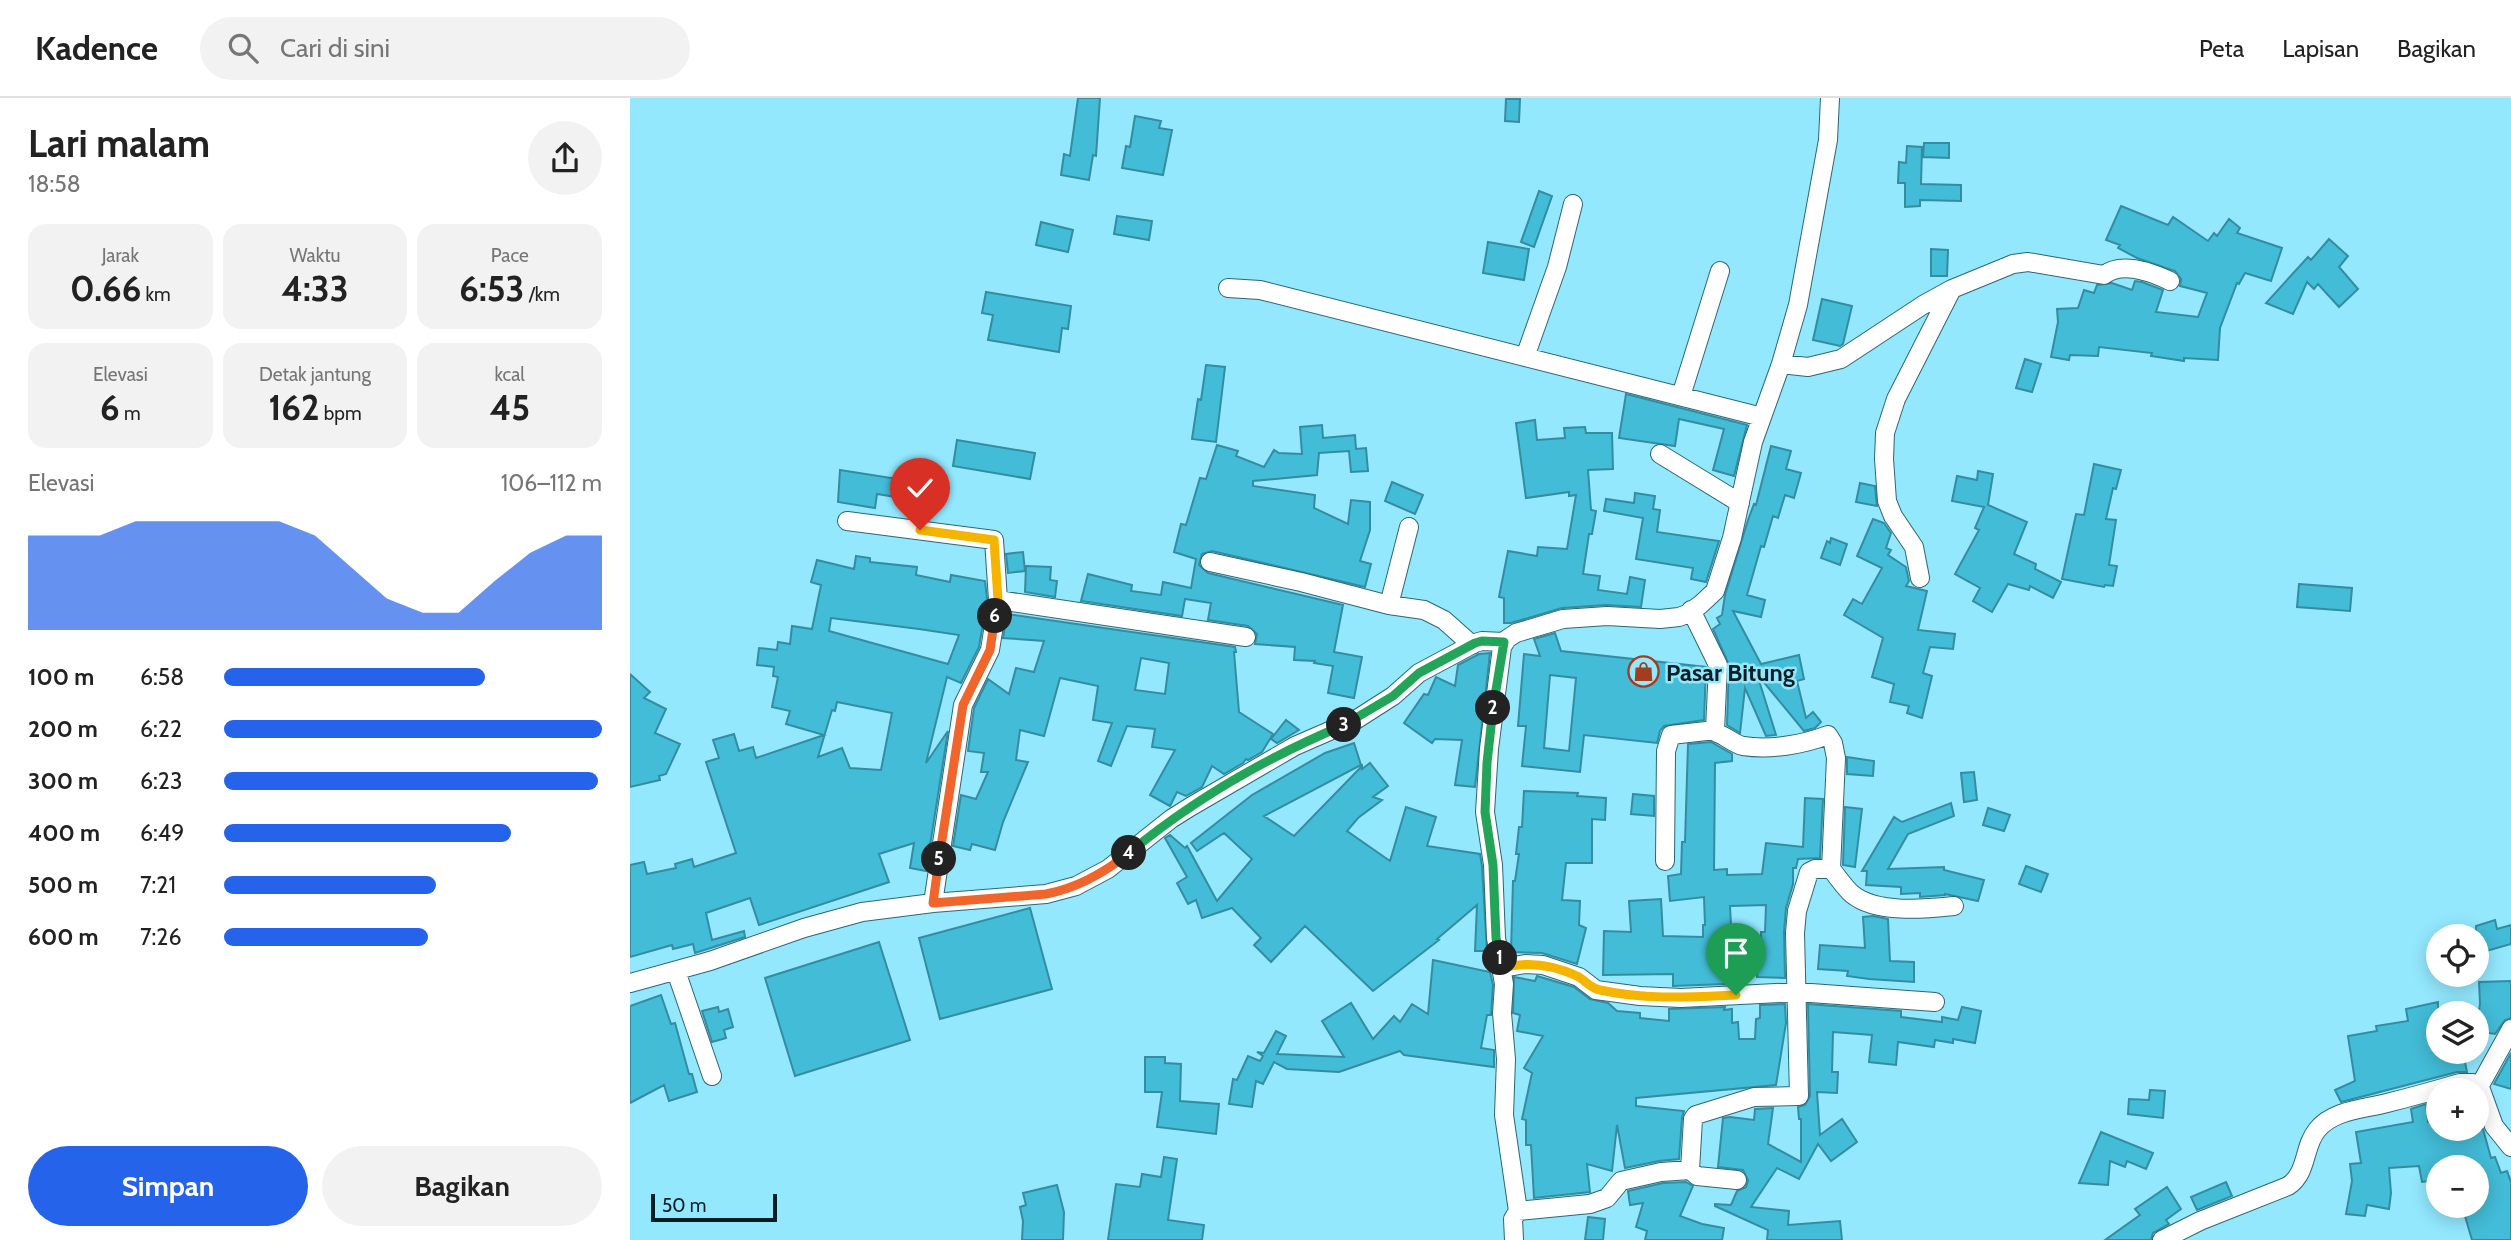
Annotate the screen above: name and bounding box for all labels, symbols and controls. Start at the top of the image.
search box [200,17,690,80]
text: Kadence [35,28,158,68]
icon: search [224,29,262,67]
text: Cari di sini [280,32,390,64]
text: Peta [2199,34,2244,63]
text: Lapisan [2282,34,2359,63]
text: Bagikan [2397,34,2476,63]
text: Lari malam [28,120,210,167]
button: share [528,121,602,195]
text: 18:58 [28,170,81,198]
text: Jarak [102,244,139,267]
text: Waktu [289,244,341,267]
text: Pace [491,244,529,267]
text: 0.66 [70,267,141,310]
text: 4:33 [281,267,349,310]
text: 6:53 [459,267,524,310]
text: km [141,283,171,306]
text: /km [524,283,560,306]
text: Elevasi [93,363,148,386]
text: Detak jantung [259,363,371,386]
text: kcal [495,363,525,386]
text: 6 [100,386,120,429]
text: 162 [268,386,320,429]
text: 45 [489,386,530,429]
text: m [120,402,141,425]
text: bpm [320,402,362,425]
pin [890,458,950,530]
text: Elevasi [28,469,94,497]
text: 106–112 m [501,469,602,497]
icon: check [901,469,939,507]
pin: 6 [978,598,1012,634]
text: 6 [989,604,1000,627]
shop icon: Pasar Bitung [1626,655,1660,689]
place label: Pasar Bitung [1666,658,1795,687]
text: 100 m [28,663,94,691]
text: 6:58 [140,663,184,691]
pin: 2 [1476,690,1510,726]
text: 2 [1487,696,1498,719]
pin: 3 [1326,708,1362,742]
text: 3 [1338,713,1349,736]
text: 200 m [28,715,98,743]
text: 6:22 [140,715,182,743]
text: 300 m [28,767,98,795]
text: 6:23 [140,767,182,795]
text: 400 m [28,819,100,847]
text: 6:49 [140,819,184,847]
pin: 4 [1112,836,1146,870]
text: 4 [1123,841,1134,864]
pin: 5 [922,842,956,876]
text: 5 [933,847,944,870]
text: 500 m [28,871,98,899]
text: 7:21 [140,871,176,899]
text: 600 m [28,923,99,951]
text: 7:26 [140,923,181,951]
pin [1706,923,1766,995]
map controls [2426,924,2489,1218]
button: locate [2426,924,2489,987]
icon: arrive [1717,934,1755,972]
pin: 1 [1482,940,1518,976]
text: 1 [1496,946,1503,969]
button: layers [2426,1001,2489,1064]
button: + [2426,1078,2489,1141]
button: Simpan [28,1146,308,1226]
button: Bagikan [322,1146,602,1226]
button: − [2426,1155,2489,1218]
scale bar [651,1191,777,1223]
text: 50 m [662,1194,706,1217]

